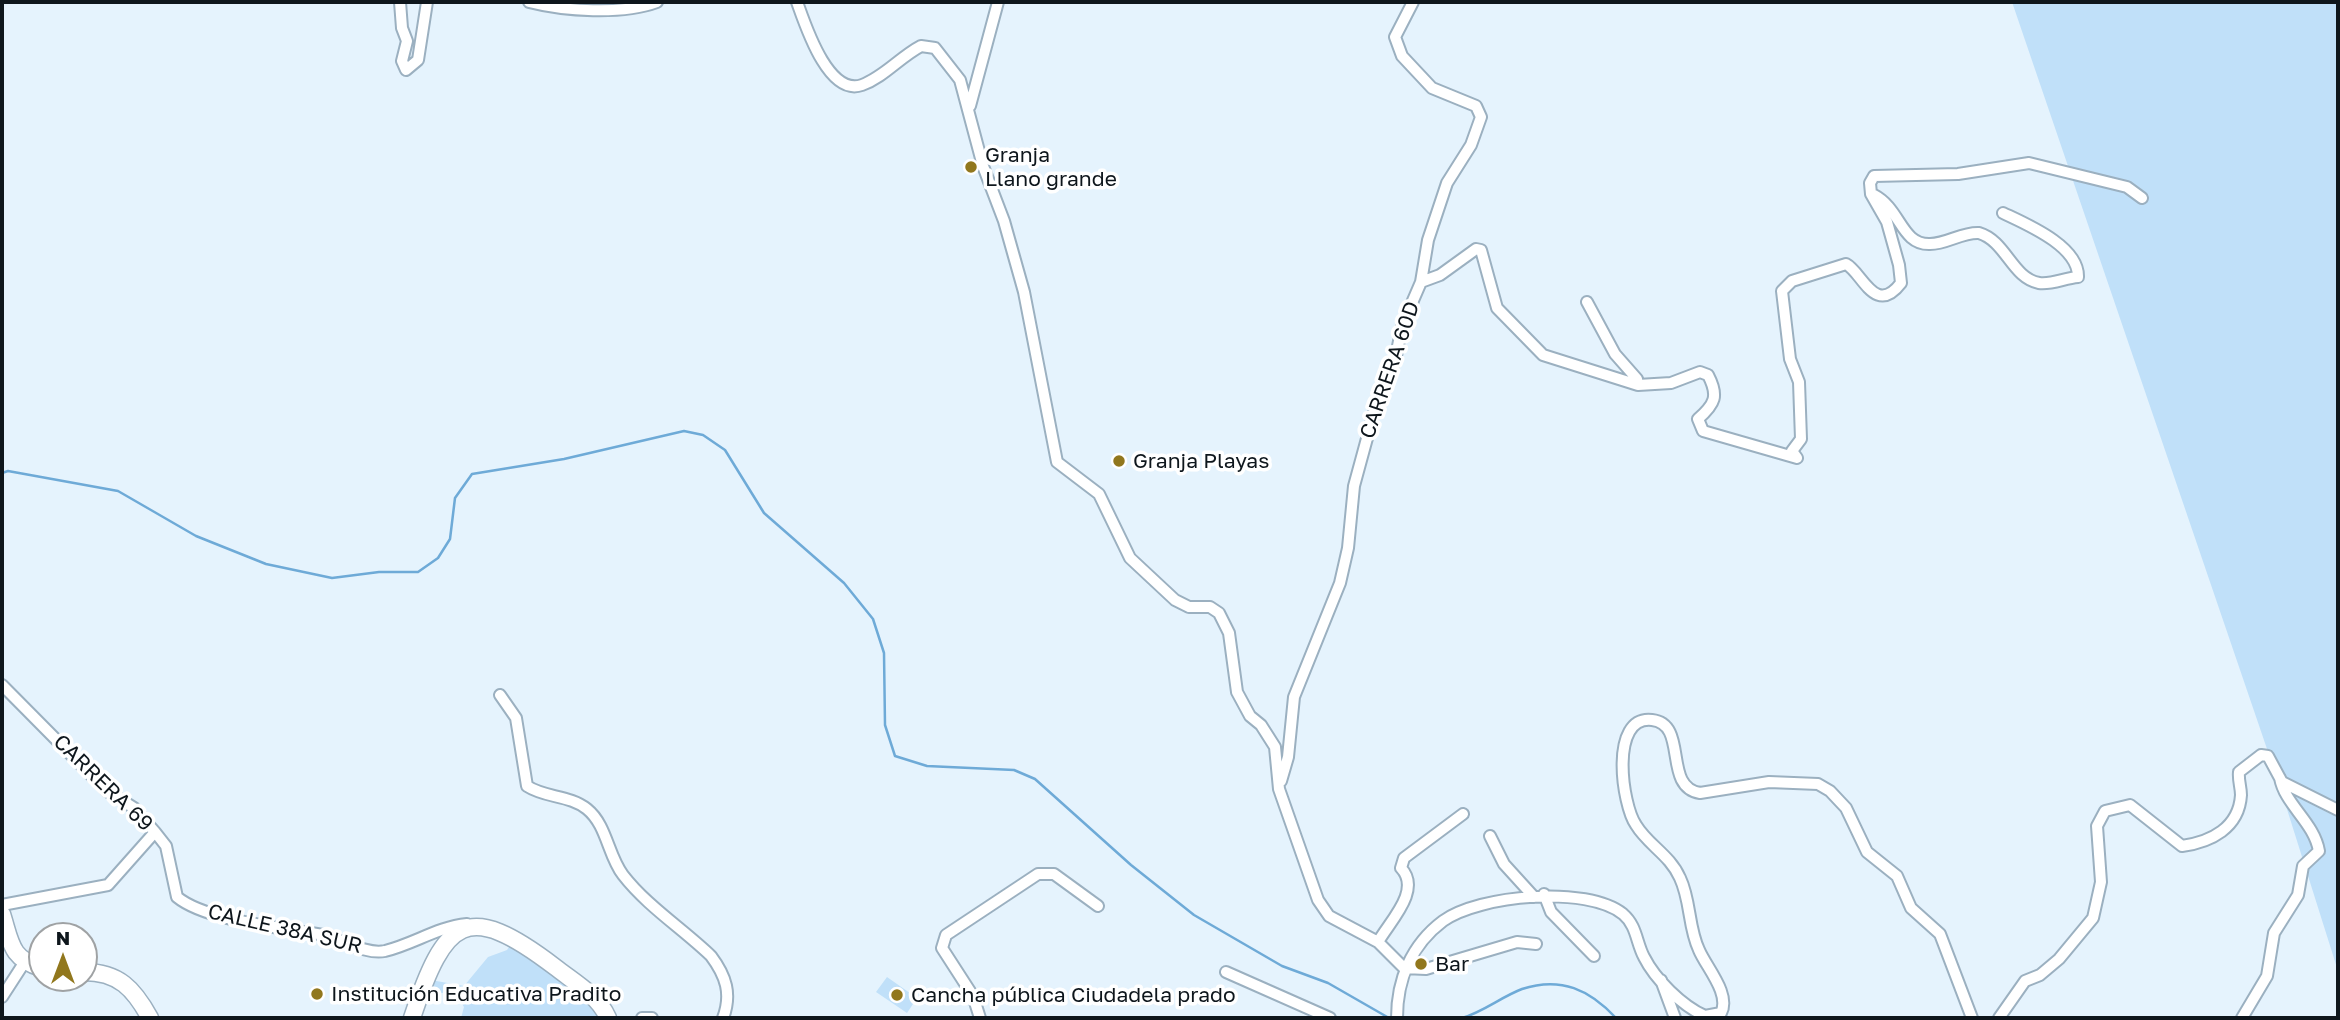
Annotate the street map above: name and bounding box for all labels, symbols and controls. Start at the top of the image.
place label: Granja Llano grande [985,142,1117,192]
marker: Granja Llano grande [963,159,979,175]
street label: CARRERA 60D [1355,298,1425,442]
place label: Granja Playas [1133,448,1269,474]
marker: Granja Playas [1111,453,1127,469]
street label: CARRERA 69 [48,729,158,837]
street label: CALLE 38A SUR [205,899,365,959]
north arrow [28,922,98,992]
text: N [56,926,70,949]
place label: Bar [1435,951,1469,977]
marker: Bar [1413,956,1429,972]
place label: Institución Educativa Pradito [331,981,621,1007]
place label: Cancha pública Ciudadela prado [911,982,1236,1008]
marker: Institución Educativa Pradito [309,986,325,1002]
marker: Cancha pública Ciudadela prado [889,987,905,1003]

